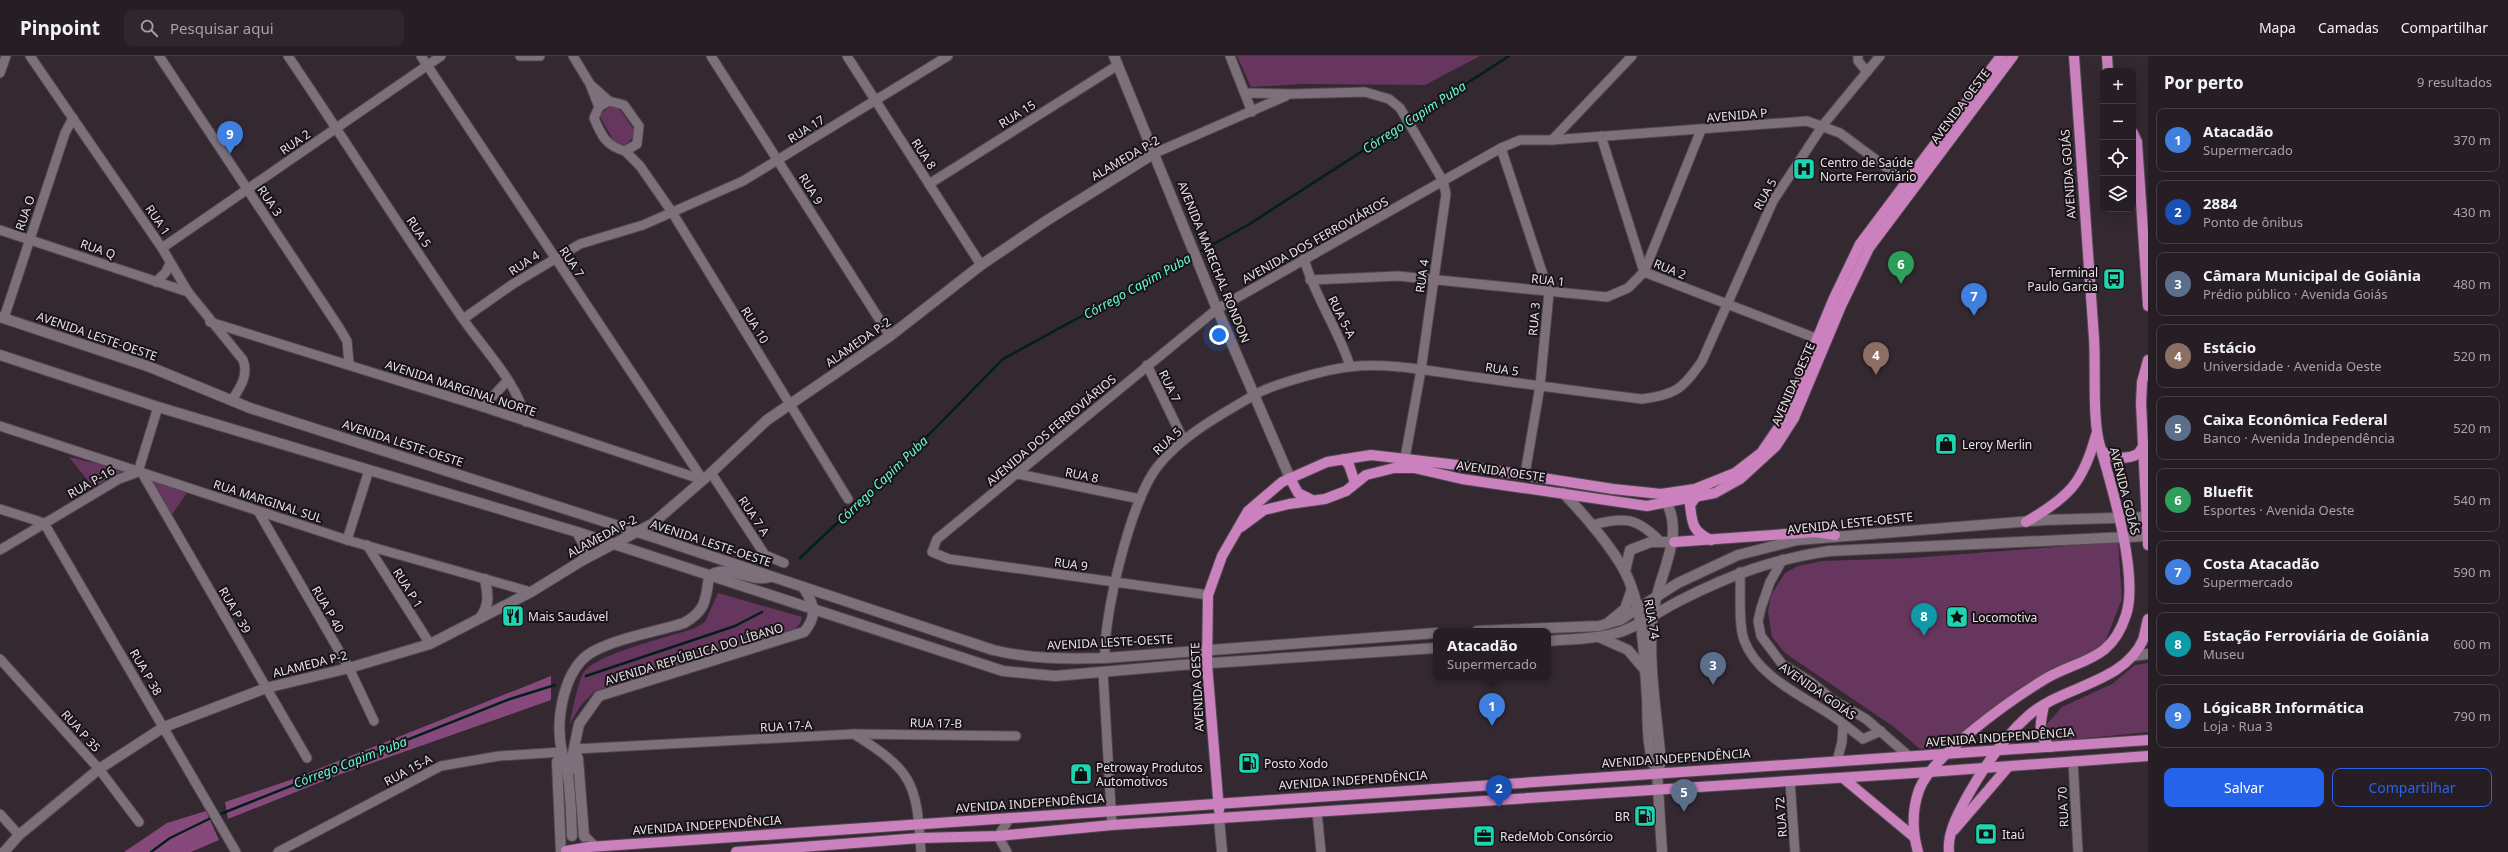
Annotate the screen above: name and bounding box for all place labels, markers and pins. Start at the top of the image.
pin: 9 [217,121,243,154]
place label: Centro de Saúde Norte Ferroviário [1820,154,1916,185]
hospital icon: Centro de Saúde Norte Ferroviário [1791,156,1817,182]
pin: 6 [1888,251,1914,284]
place label: Terminal Paulo Garcia [2027,264,2098,295]
bus stop icon: Terminal Paulo Garcia [2101,266,2127,292]
pin: 7 [1961,283,1987,316]
pin: 4 [1863,342,1889,375]
shop icon: Leroy Merlin [1933,431,1959,457]
place label: Leroy Merlin [1962,436,2032,453]
restaurant icon: Mais Saudável [500,603,526,629]
pin: 8 [1911,603,1937,636]
place icon: Locomotiva [1944,604,1970,630]
place label: Mais Saudável [528,608,608,625]
place label: Locomotiva [1972,609,2037,626]
pin: 3 [1700,652,1726,685]
pin: 1 [1479,693,1505,726]
fuel station icon: Posto Xodo [1236,750,1262,776]
place label: Posto Xodo [1264,755,1328,772]
place label: Petroway Produtos Automotivos [1096,759,1203,790]
shop icon: Petroway Produtos Automotivos [1068,761,1094,787]
pin: 2 [1486,775,1512,808]
pin: 5 [1671,779,1697,812]
fuel station icon: BR [1632,803,1658,829]
place label: BR [1615,808,1631,825]
bank icon: Itaú [1973,821,1999,847]
office icon: RedeMob Consórcio [1471,823,1497,849]
place label: Itaú [2002,826,2025,843]
place label: RedeMob Consórcio [1500,828,1613,845]

